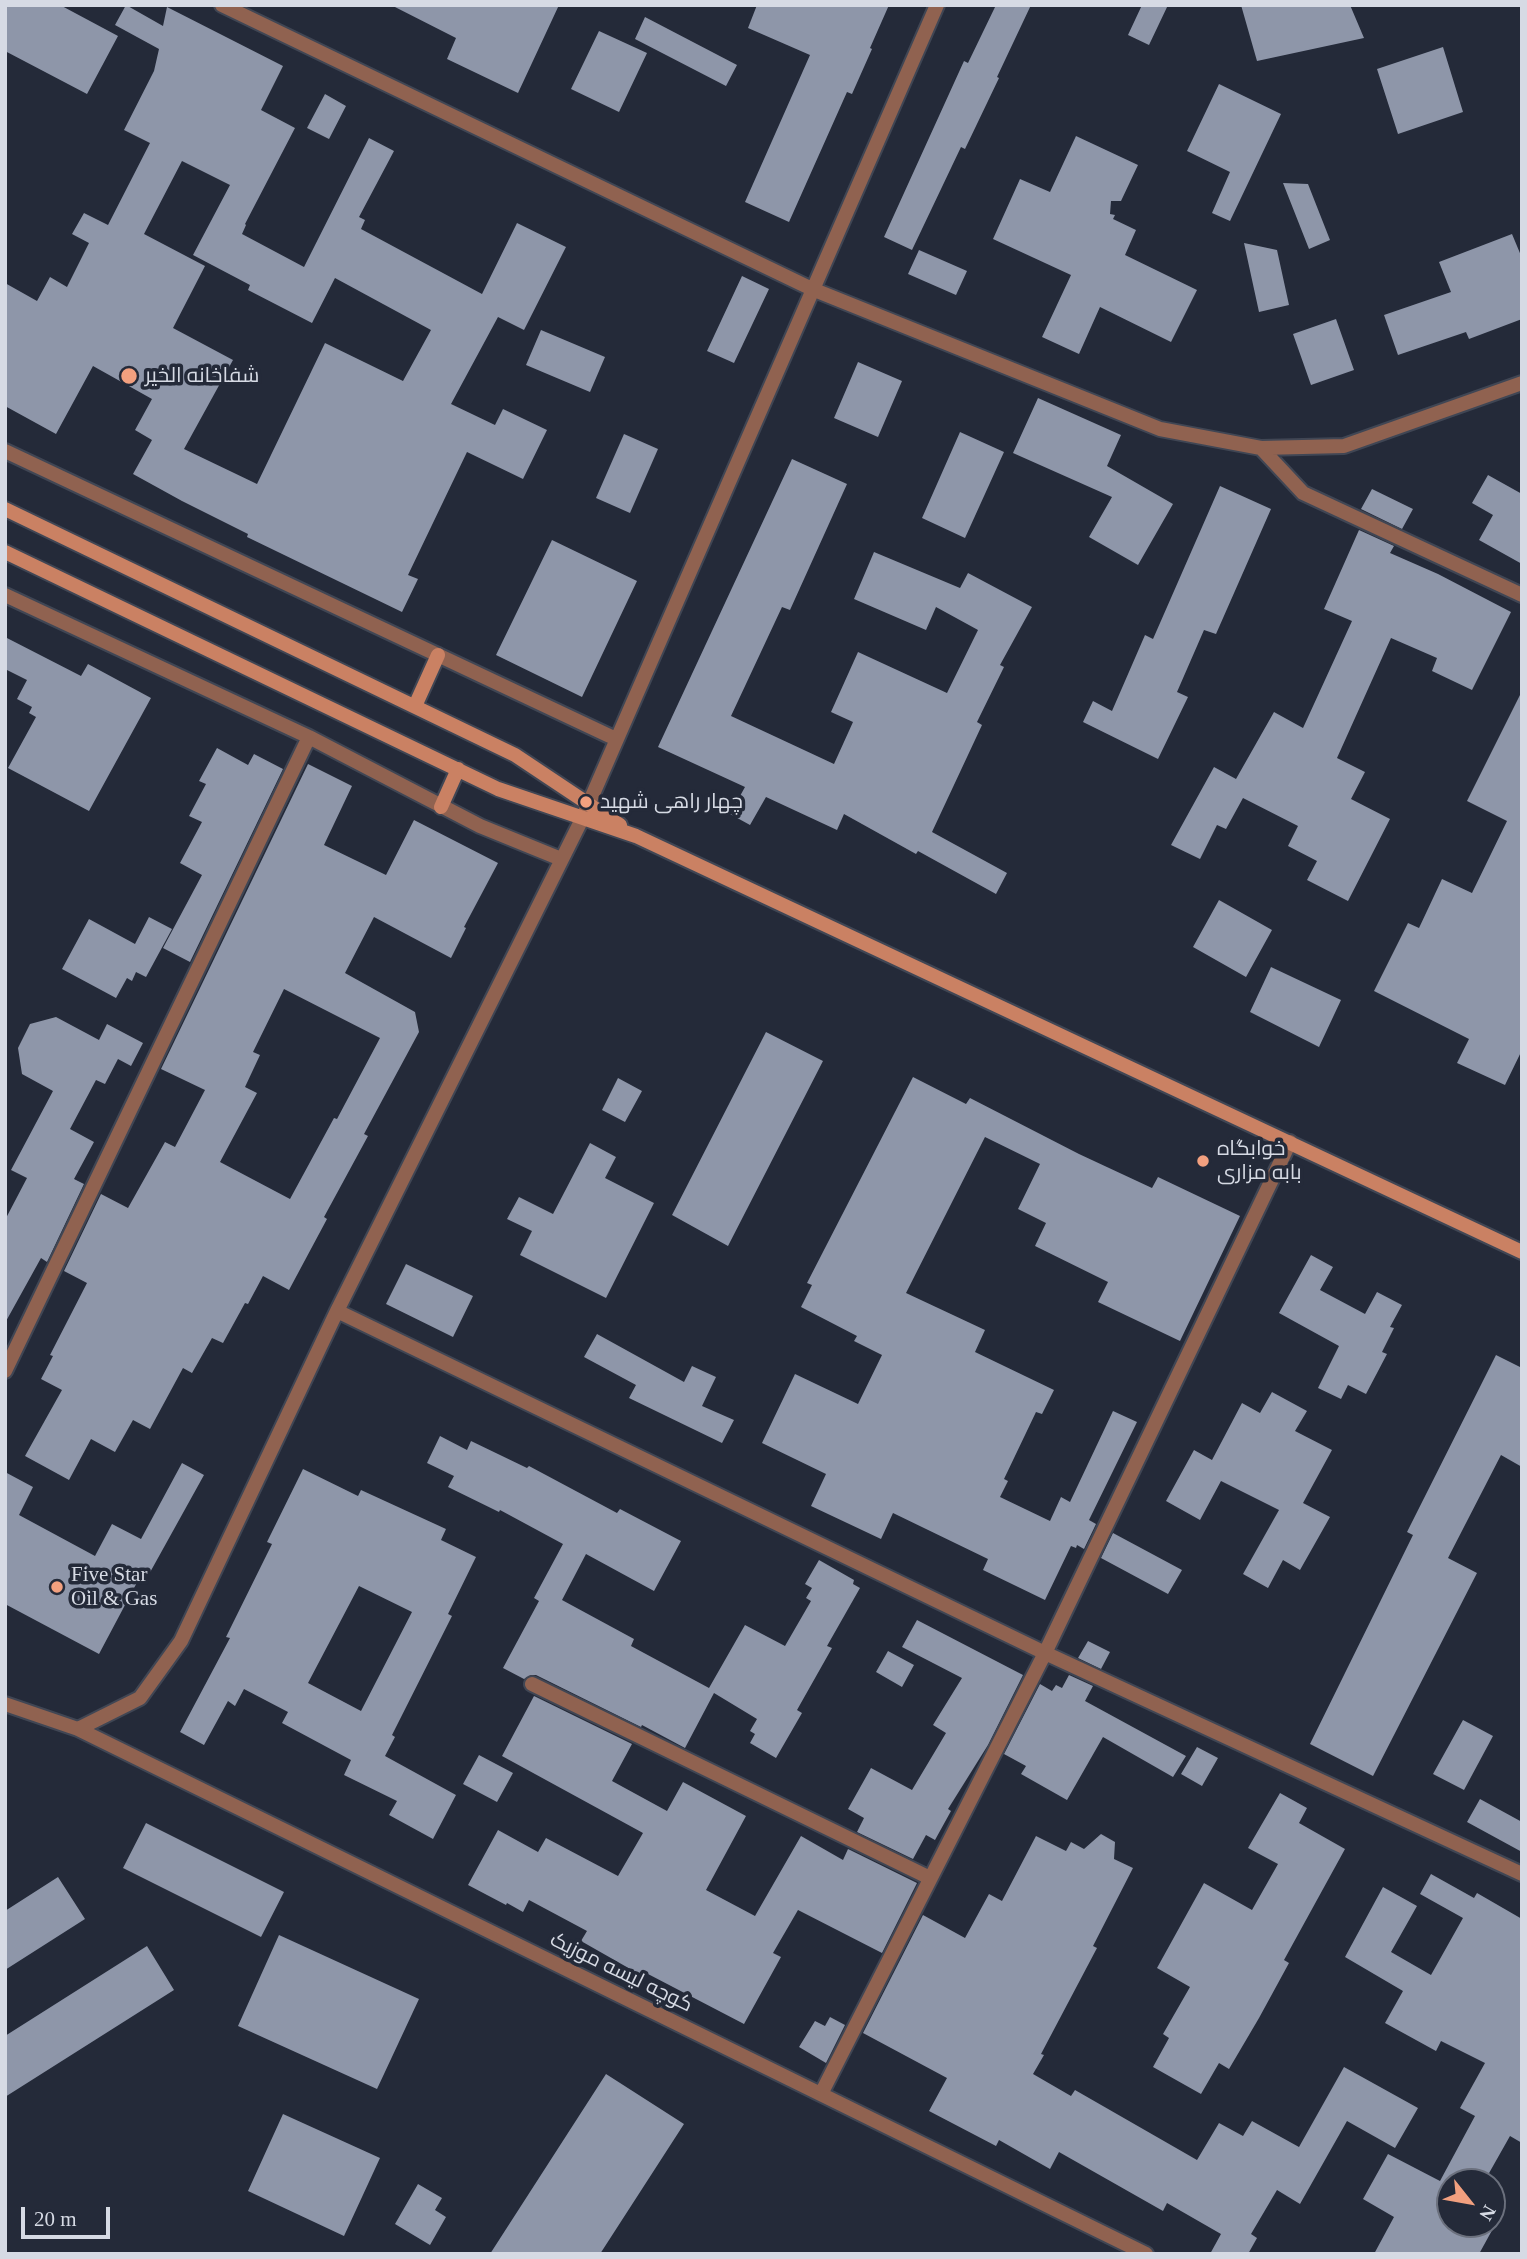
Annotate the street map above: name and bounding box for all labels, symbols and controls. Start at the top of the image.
place label: شفاخانه الخیر [145,363,259,389]
marker: شفاخانه الخیر [119,366,139,386]
place label: چهار راهی شهید [600,789,743,815]
marker: چهار راهی شهید [578,794,594,810]
place label: خوابگاه بابه مزاری [1217,1136,1302,1186]
marker: خوابگاه بابه مزاری [1195,1153,1211,1169]
place label: Five Star Oil & Gas [71,1562,157,1612]
marker: Five Star Oil & Gas [49,1579,65,1595]
street label: کوچه لیسه موزیک [546,1928,696,2018]
north arrow [1436,2168,1506,2238]
scale bar [24,2192,114,2236]
text: N [1475,2202,1500,2224]
text: 20 m [34,2207,77,2231]

